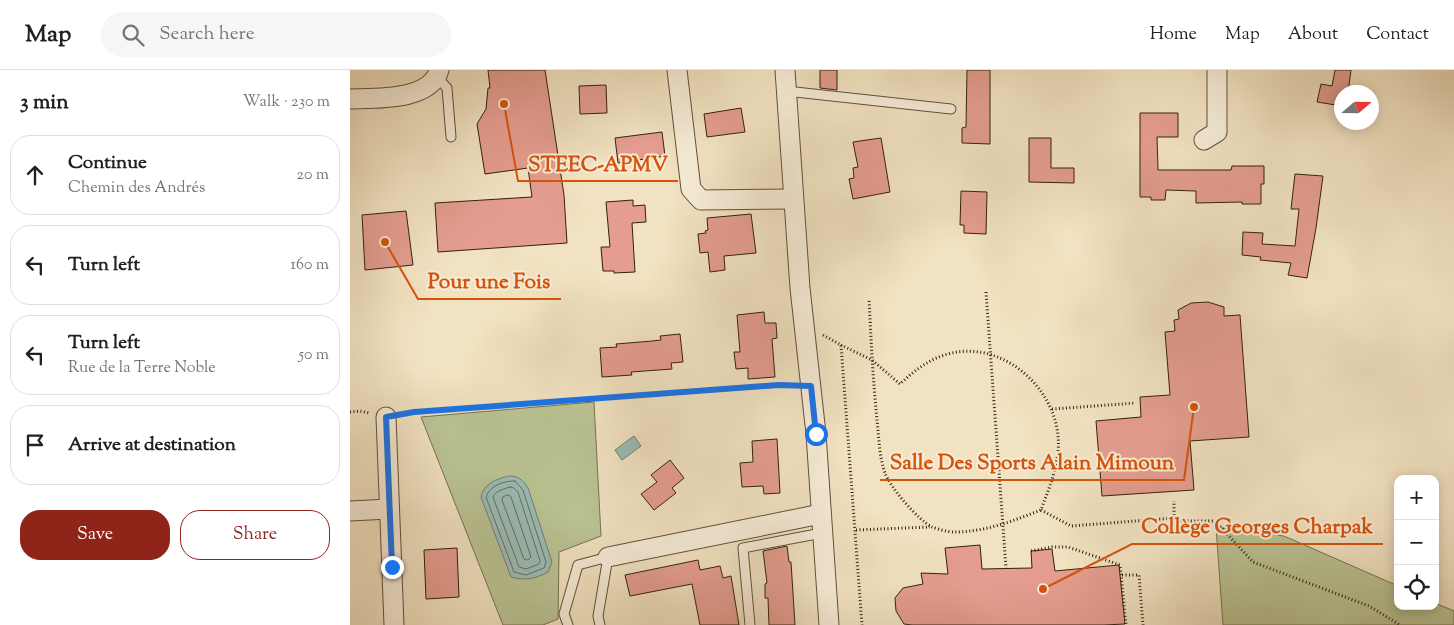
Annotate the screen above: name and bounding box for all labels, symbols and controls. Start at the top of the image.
search box [101,12,451,57]
text: Map [25,18,71,52]
icon: search [119,21,147,49]
text: Search here [159,21,255,48]
text: Home [1150,22,1197,48]
text: Map [1225,22,1260,48]
text: About [1288,22,1338,48]
text: Contact [1366,22,1429,48]
north arrow [1334,85,1379,130]
text: 3 min [20,88,69,118]
text: Walk · 230 m [243,91,330,114]
callout: STEEC-APMV [518,145,678,181]
text: Continue [68,150,147,177]
text: STEEC-APMV [528,151,668,181]
icon: ahead [21,161,49,189]
text: 20 m [296,164,329,187]
text: Chemin des Andrés [68,177,205,200]
icon: left [21,251,49,279]
text: Turn left [68,252,140,279]
text: 160 m [291,254,329,277]
callout: Pour une Fois [418,263,561,299]
text: Pour une Fois [428,268,550,298]
text: Turn left [68,330,140,357]
icon: left [21,341,49,369]
text: 50 m [298,344,329,367]
text: Rue de la Terre Noble [68,357,216,380]
route start [805,423,828,446]
icon: arrive [21,431,49,459]
text: Arrive at destination [68,432,236,459]
callout: Salle Des Sports Alain Mimoun [880,444,1184,480]
text: Salle Des Sports Alain Mimoun [890,449,1175,479]
map controls [1394,475,1439,610]
button: + [1394,475,1439,520]
callout: Collège Georges Charpak [1132,508,1383,544]
button: Save [20,510,170,560]
button: Share [180,510,330,560]
text: Collège Georges Charpak [1141,513,1373,543]
button: − [1394,520,1439,565]
route end [381,556,404,579]
button: locate [1394,565,1439,610]

